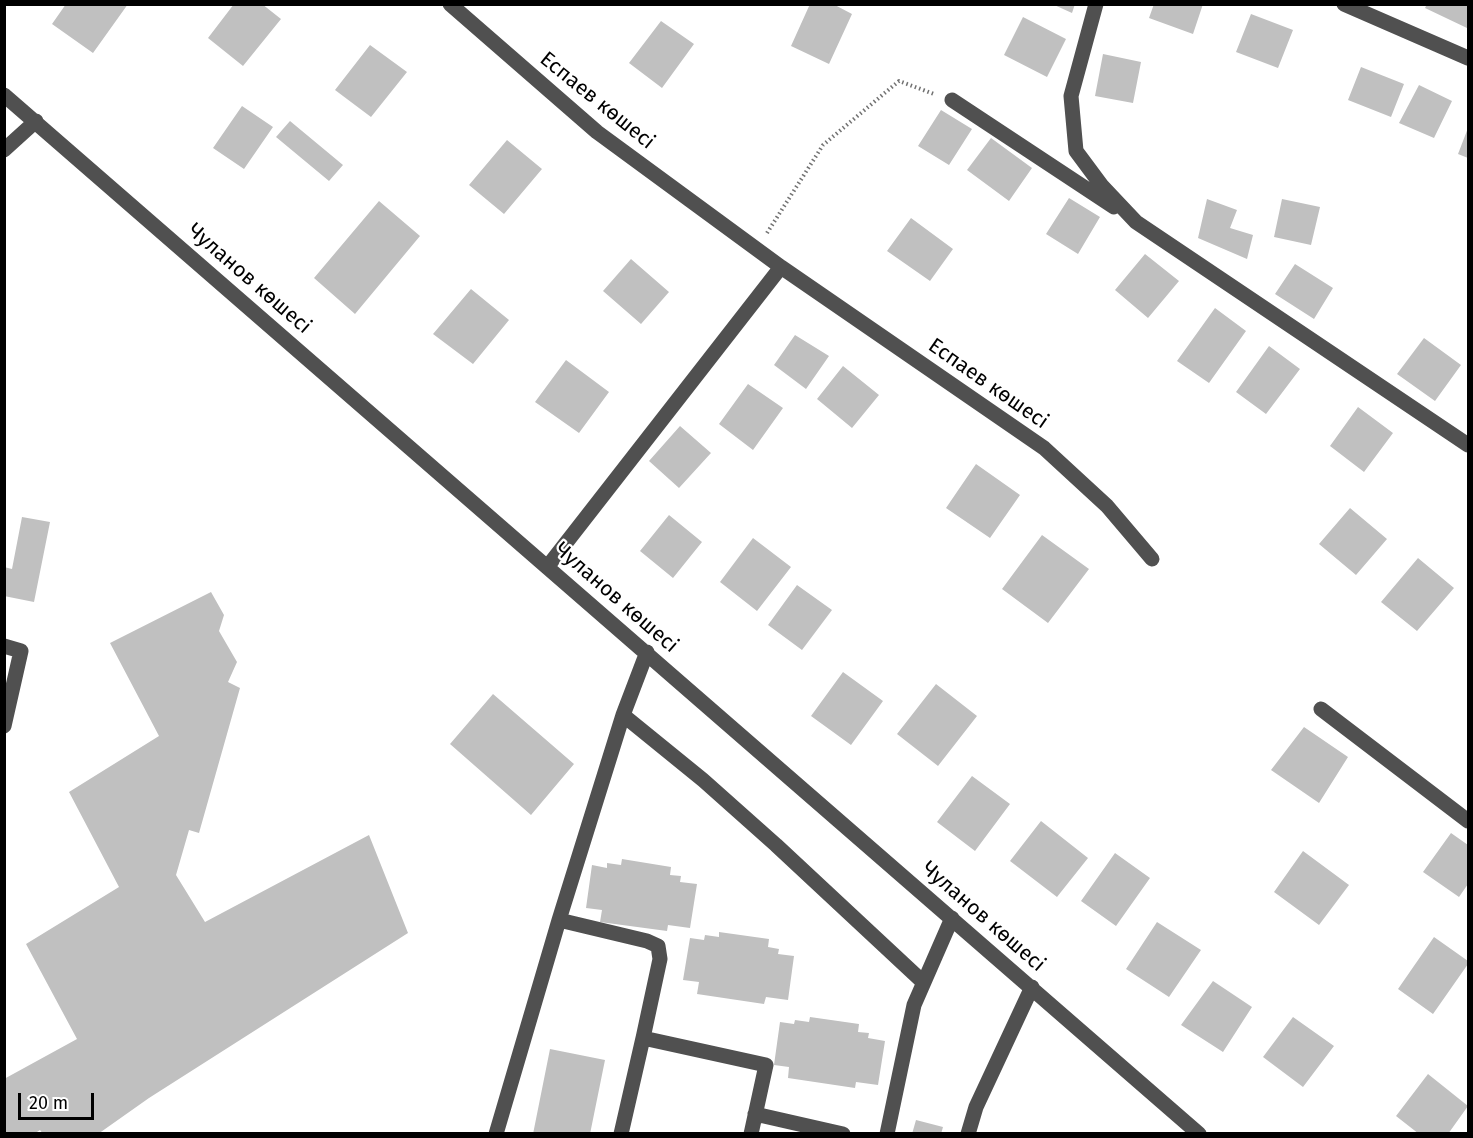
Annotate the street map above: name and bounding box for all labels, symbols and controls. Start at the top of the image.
street label: Еспаев көшесі [534,47,660,155]
street label: Чуланов көшесі [182,218,316,340]
street label: Еспаев көшесі [923,333,1053,435]
street label: Чуланов көшесі [549,537,683,659]
street label: Чуланов көшесі [916,856,1050,978]
scale bar [21,1081,98,1119]
text: 20 m [29,1092,68,1114]

